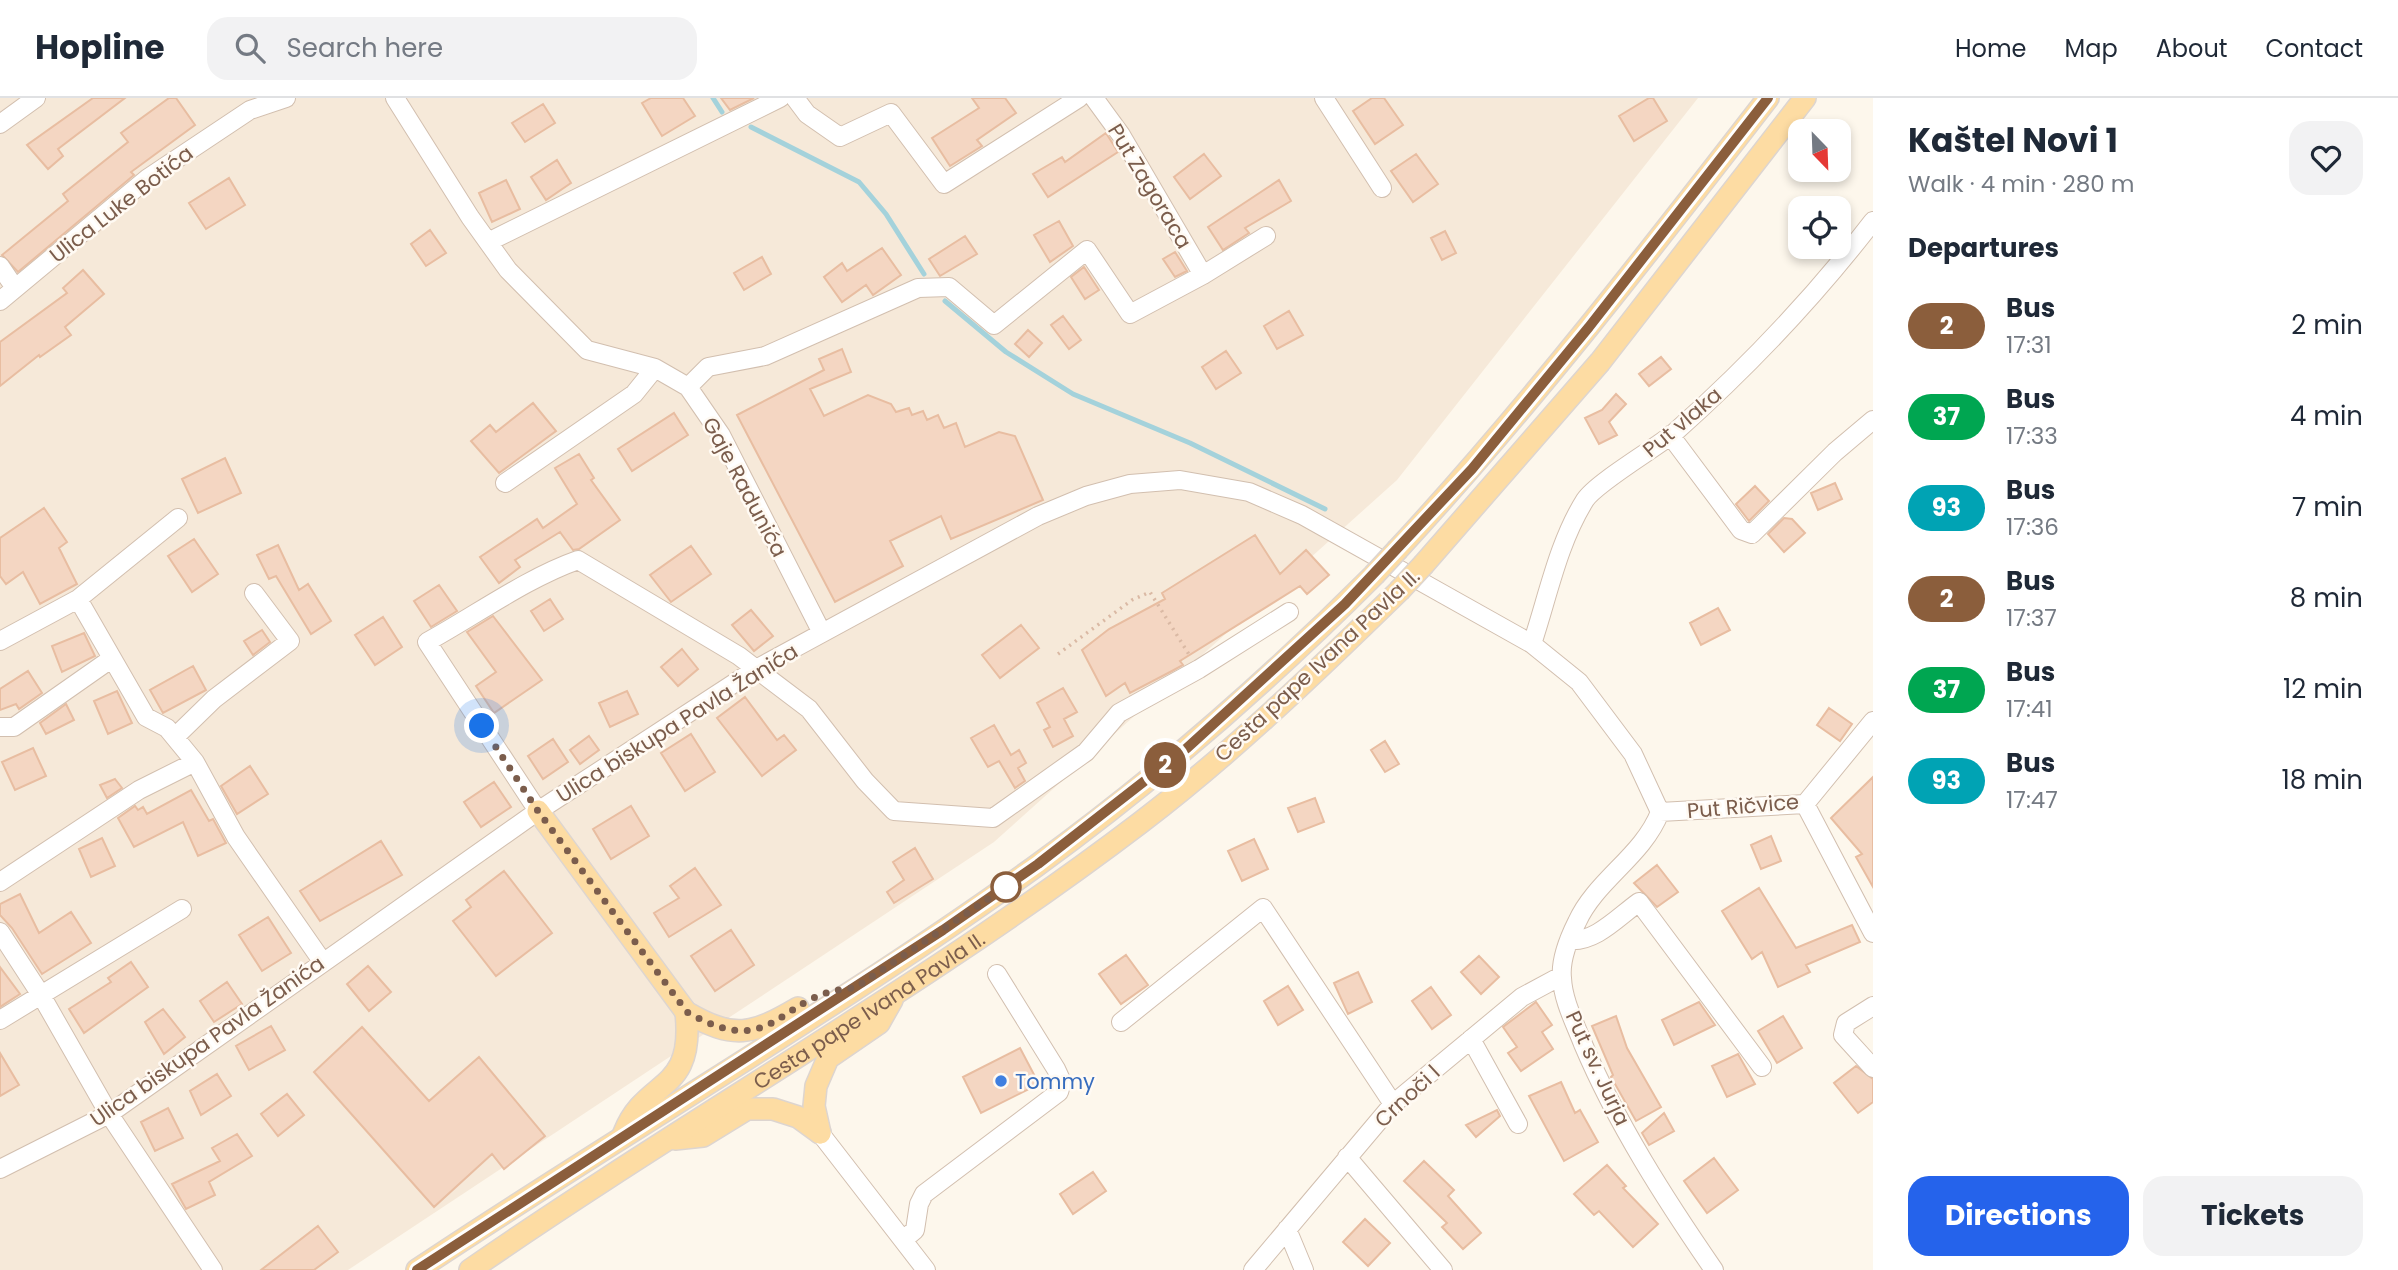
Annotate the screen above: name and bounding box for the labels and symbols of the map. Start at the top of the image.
street label: Put Zagoraca [1101,118,1199,254]
north arrow [1788,119,1852,182]
street label: Ulica Luke Botića [43,139,199,269]
street label: Put vlaka [1636,380,1728,464]
street label: Gaje Radunića [696,412,794,562]
street label: Cesta pape Ivana Pavla II. [1208,562,1426,768]
street label: Ulica biskupa Pavla Žanića [551,637,803,809]
your location [464,708,499,743]
line badge: 2 [1142,742,1188,788]
street label: Put Ričvice [1686,787,1800,825]
unlabelled marker [991,872,1021,902]
street label: Cesta pape Ivana Pavla II. [747,924,990,1096]
street label: Ulica biskupa Pavla Žanića [84,949,330,1133]
street label: Put sv. Jurja [1559,1006,1637,1130]
street label: Crnoči l [1368,1058,1446,1134]
place label: Tommy [1015,1067,1095,1096]
marker: Tommy [993,1073,1009,1089]

